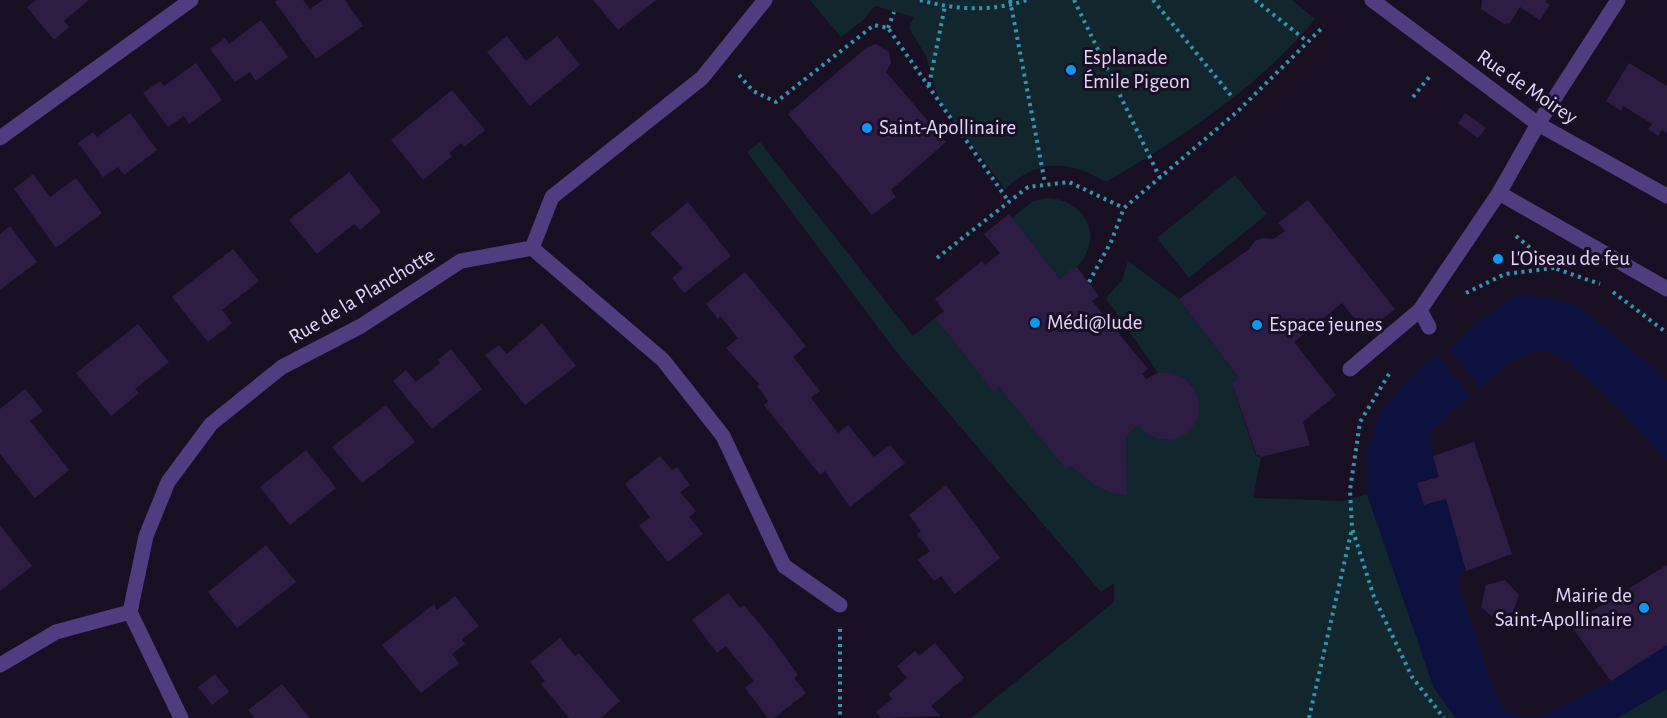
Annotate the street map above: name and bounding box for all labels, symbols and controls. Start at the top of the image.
street label: Rue de Moirey [1472,44,1582,130]
place label: Esplanade Émile Pigeon [1083,45,1190,95]
marker: Esplanade Émile Pigeon [1064,63,1078,77]
place label: Saint-Apollinaire [879,115,1016,141]
marker: Saint-Apollinaire [860,121,874,135]
street label: Rue de la Planchotte [284,242,440,350]
place label: L'Oiseau de feu [1510,246,1630,272]
marker: L'Oiseau de feu [1491,252,1505,266]
place label: Médi@lude [1047,310,1143,336]
place label: Espace jeunes [1269,312,1383,338]
marker: Médi@lude [1028,316,1042,330]
marker: Espace jeunes [1250,318,1264,332]
place label: Mairie de Saint-Apollinaire [1495,583,1632,633]
marker: Mairie de Saint-Apollinaire [1637,601,1651,615]

